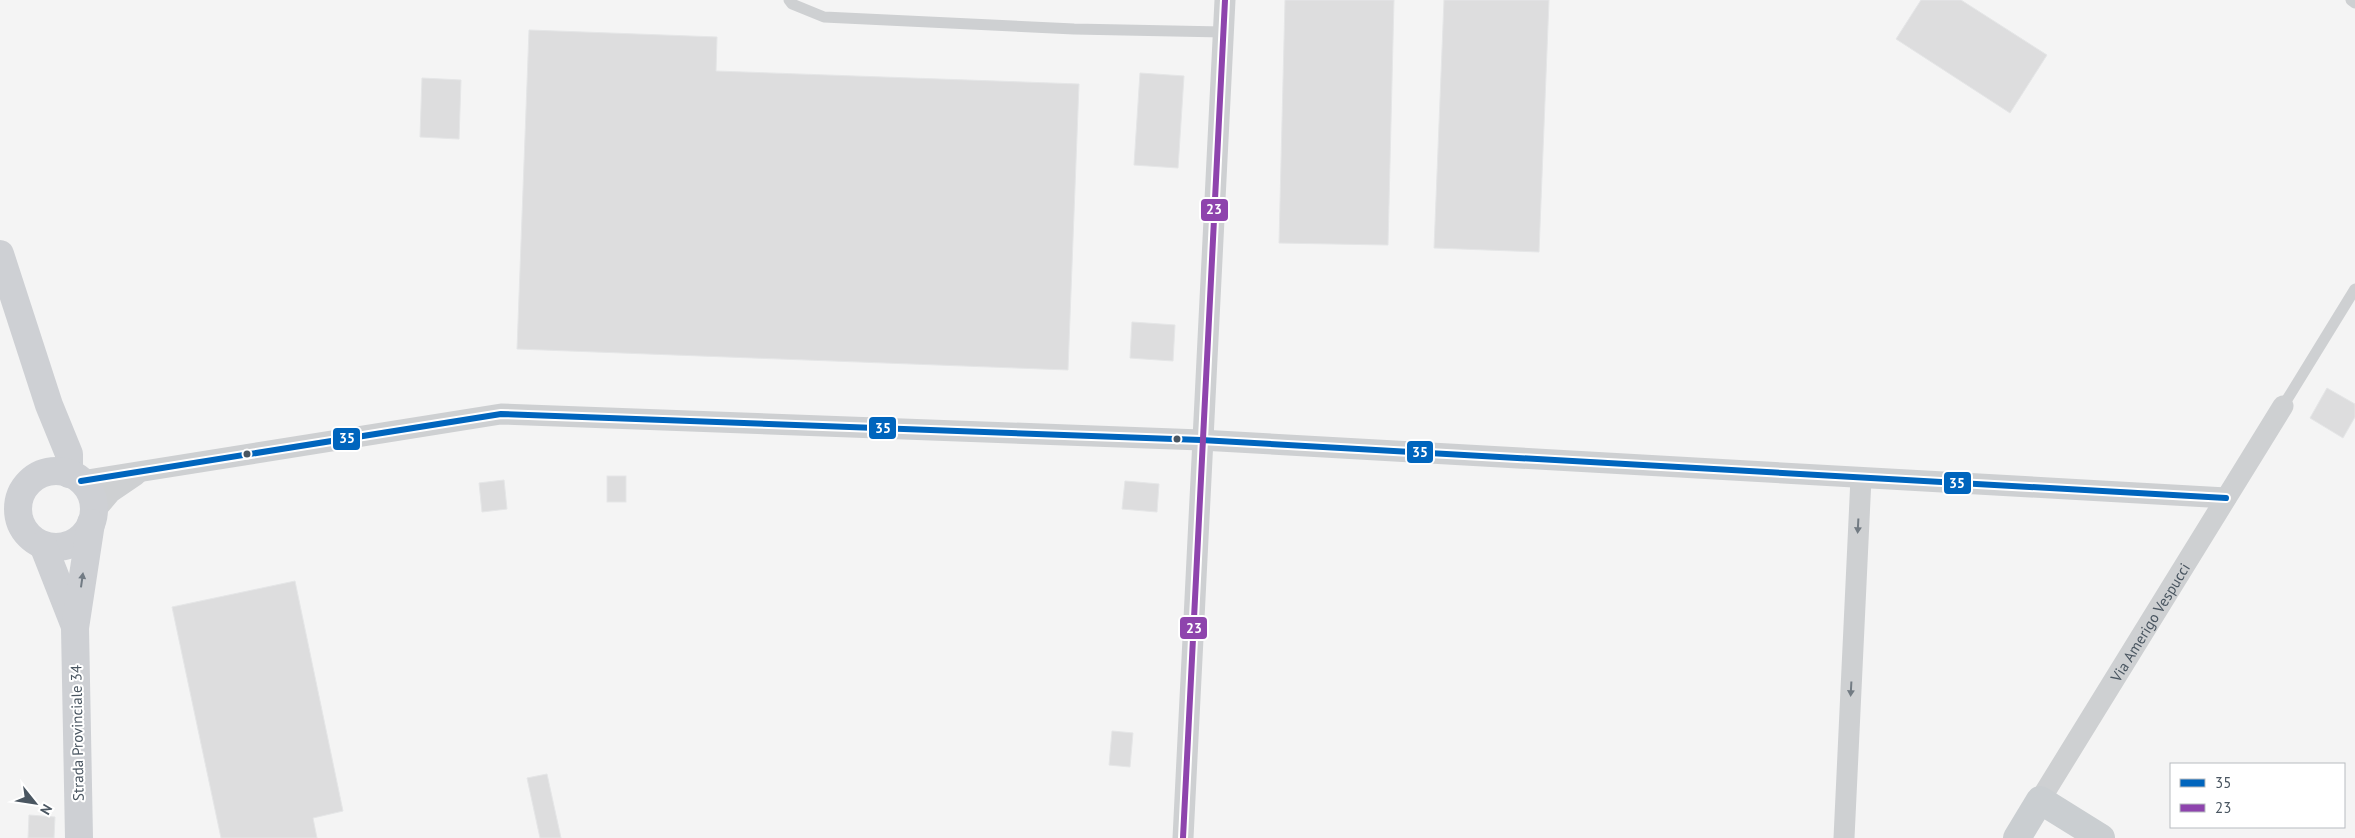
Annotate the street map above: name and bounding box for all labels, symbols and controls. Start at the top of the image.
line badge: 23 [1200,198,1229,222]
text: 23 [1206,200,1222,218]
line badge: 35 [868,416,897,440]
text: 35 [875,419,891,437]
line badge: 35 [332,427,361,451]
text: 35 [339,429,355,447]
unlabelled marker [1172,434,1182,444]
line badge: 35 [1406,440,1434,464]
text: 35 [1412,443,1428,461]
unlabelled marker [242,449,252,459]
line badge: 35 [1943,471,1972,495]
text: 35 [1949,474,1965,492]
one-way arrow [1854,518,1862,534]
street label: Via Amerigo Vespucci [2105,559,2193,686]
one-way arrow [78,571,86,587]
line badge: 23 [1179,616,1208,640]
text: 23 [1186,619,1202,637]
street label: Strada Provinciale 34 [66,665,88,801]
one-way arrow [1846,681,1854,697]
legend [2170,763,2345,828]
text: 35 [2215,773,2231,792]
north arrow [10,778,60,828]
text: 23 [2215,798,2231,817]
text: N [36,801,56,818]

